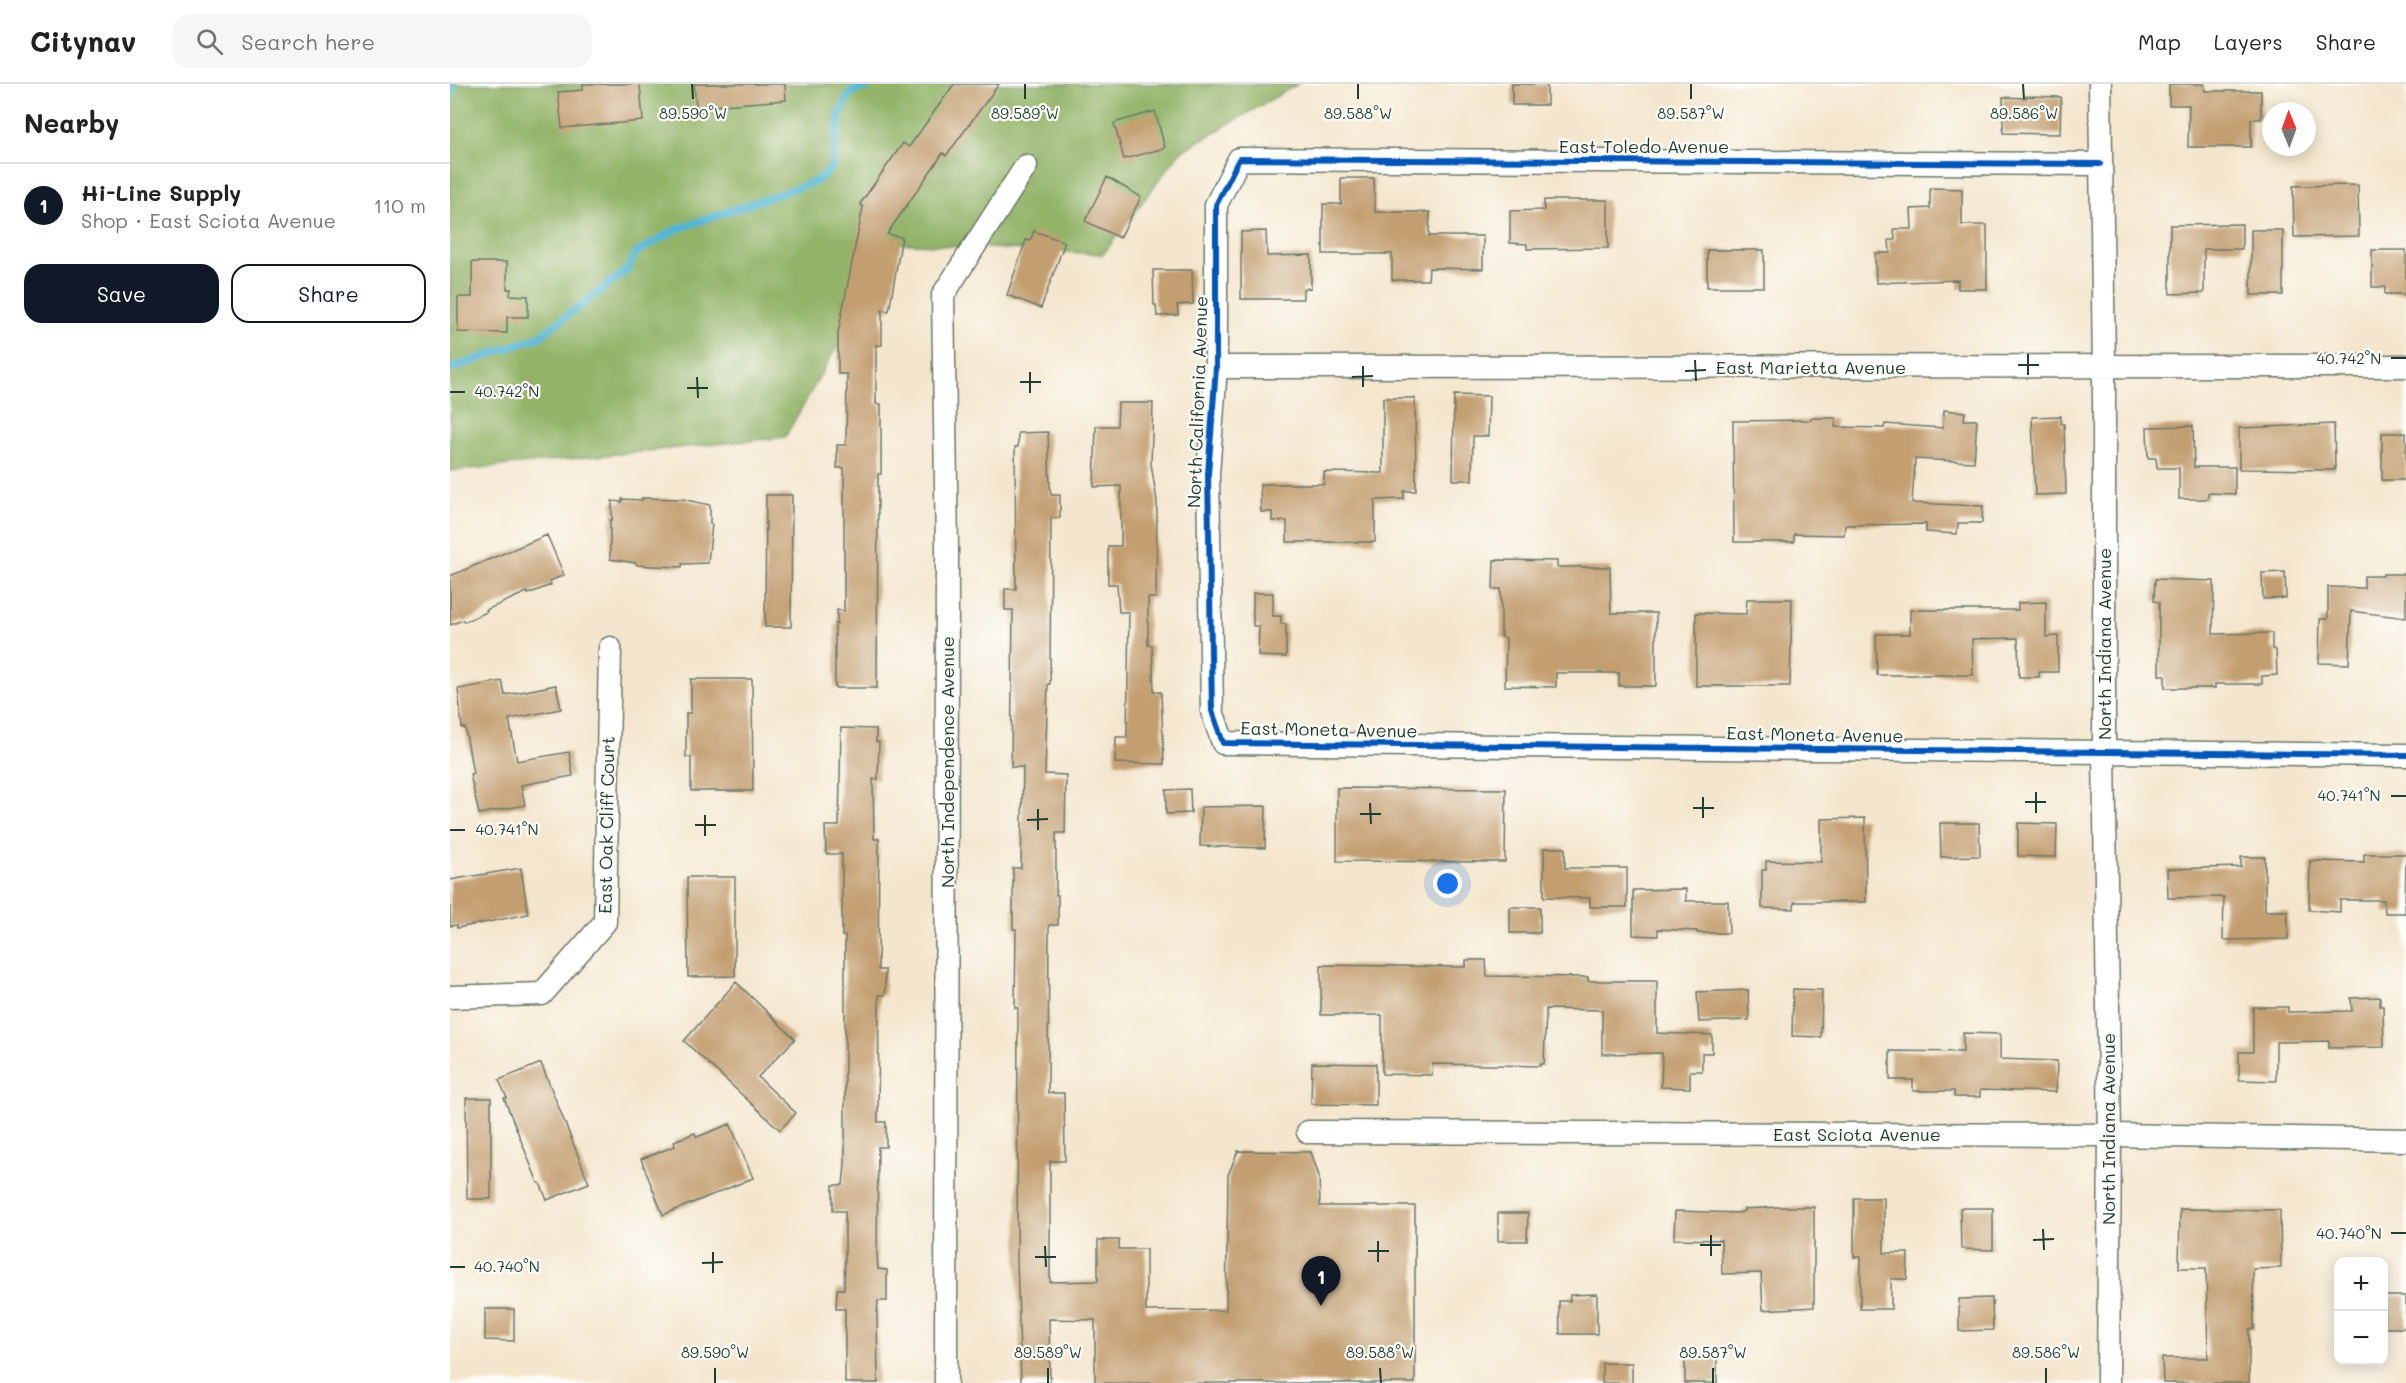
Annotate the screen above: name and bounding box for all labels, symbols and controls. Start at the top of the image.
search box [172,14,592,68]
text: Citynav [30,23,136,59]
icon: search [193,25,226,58]
text: Search here [241,27,375,56]
text: Map [2138,28,2181,55]
text: Layers [2214,28,2283,55]
text: Share [2316,28,2376,55]
north arrow [2262,102,2316,156]
text: 89.590°W [659,103,727,123]
text: 89.589°W [991,103,1059,123]
text: 89.588°W [1324,103,1392,123]
text: 89.587°W [1657,103,1725,123]
text: 89.586°W [1990,103,2058,123]
text: Nearby [24,106,119,140]
street label: East Toledo Avenue [1559,134,1729,158]
text: Hi-Line Supply [81,178,241,207]
text: 1 [39,192,48,218]
text: 110 m [373,192,426,218]
text: Shop · East Sciota Avenue [81,207,336,233]
button: Save [24,264,219,323]
button: Share [231,264,426,323]
street label: North California Avenue [1181,295,1213,509]
text: 40.742°N [2317,348,2381,368]
street label: East Marietta Avenue [1716,355,1906,379]
text: 40.742°N [475,381,539,401]
street label: North Indiana Avenue [2092,548,2116,740]
street label: North Independence Avenue [935,636,959,888]
street label: East Moneta Avenue [1240,715,1418,743]
street label: East Moneta Avenue [1726,720,1904,748]
street label: East Oak Cliff Court [592,736,620,914]
text: 40.741°N [2317,785,2381,805]
text: 40.741°N [475,819,539,839]
your location [1433,869,1462,898]
street label: North Indiana Avenue [2096,1033,2120,1225]
street label: East Sciota Avenue [1773,1122,1941,1146]
text: 40.740°N [2316,1223,2382,1243]
text: 40.740°N [474,1256,540,1276]
pin: 1 [1302,1256,1340,1306]
map controls [2334,1257,2388,1365]
button: + [2334,1257,2388,1311]
button: − [2334,1311,2388,1365]
text: 89.590°W [681,1342,749,1362]
text: 89.589°W [1014,1342,1082,1362]
text: 89.588°W [1346,1342,1414,1362]
text: 89.587°W [1679,1342,1747,1362]
text: 89.586°W [2012,1342,2080,1362]

